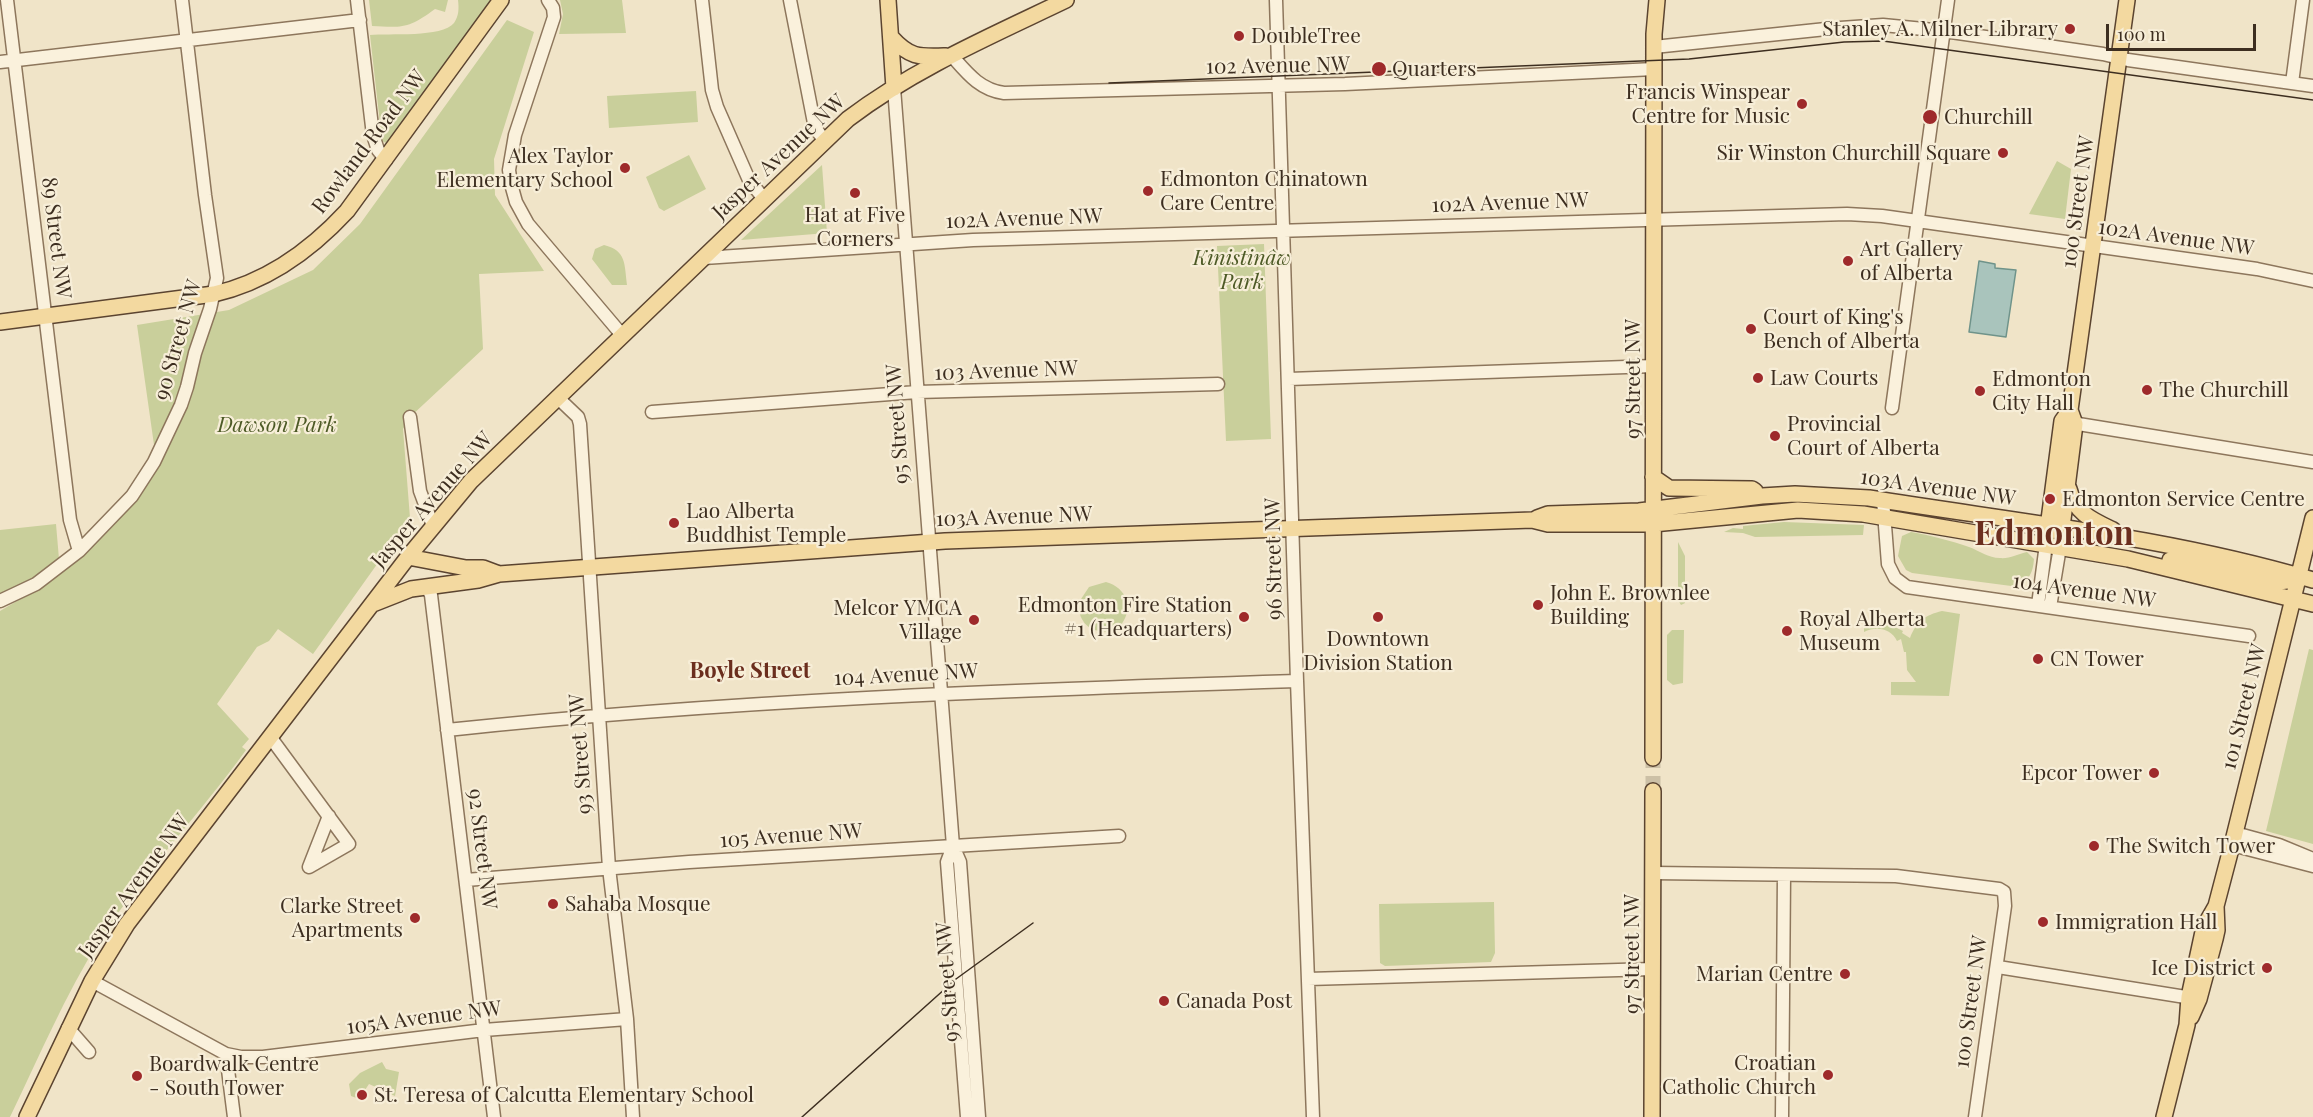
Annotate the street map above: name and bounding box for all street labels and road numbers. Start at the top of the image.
street label: 102 Avenue NW [1206,52,1350,80]
street label: Rowland Road NW [307,65,431,219]
street label: Jasper Avenue NW [708,89,850,225]
street label: 100 Street NW [2056,134,2100,270]
street label: 89 Street NW [36,176,76,300]
street label: 102A Avenue NW [1431,188,1589,218]
street label: 102A Avenue NW [945,204,1103,234]
street label: 102A Avenue NW [2096,215,2256,261]
street label: 90 Street NW [149,277,207,403]
street label: 97 Street NW [1620,319,1646,439]
street label: 103 Avenue NW [934,356,1078,386]
street label: 95 Street NW [881,363,915,485]
street label: Jasper Avenue NW [366,427,498,573]
street label: 103A Avenue NW [1859,465,2017,511]
street label: 96 Street NW [1260,498,1288,620]
street label: 103A Avenue NW [935,502,1093,532]
street label: 104 Avenue NW [2011,568,2157,614]
street label: 101 Street NW [2216,641,2272,773]
street label: 104 Avenue NW [833,659,979,691]
street label: 93 Street NW [564,693,598,815]
street label: 92 Street NW [462,787,502,911]
street label: Jasper Avenue NW [73,809,195,963]
street label: 105 Avenue NW [719,818,863,854]
street label: 97 Street NW [1619,894,1645,1014]
street label: 95 Street NW [931,921,965,1043]
street label: 100 Street NW [1949,934,1993,1070]
street label: 105A Avenue NW [345,996,503,1040]

